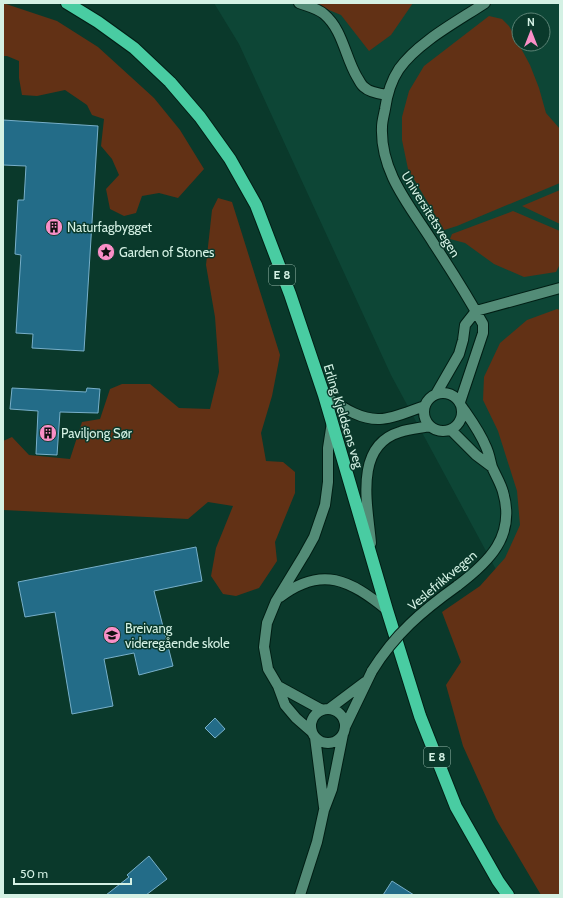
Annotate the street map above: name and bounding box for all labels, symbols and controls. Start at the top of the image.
north arrow [511,12,551,52]
text: N [527,15,535,29]
street label: Universitetsvegen [398,168,464,260]
building icon: Naturfagbygget [44,217,64,237]
place label: Naturfagbygget [67,219,153,235]
place icon: Garden of Stones [96,242,116,262]
place label: Garden of Stones [119,244,215,260]
road number: E 8 [269,265,295,285]
street label: Erling Kjeldsens veg [320,362,368,471]
building icon: Paviljong Sør [38,423,58,443]
place label: Paviljong Sør [61,425,133,442]
street label: Veslefrikkvegen [404,547,480,613]
place label: Breivang videregående skole [125,620,230,651]
school or university icon: Breivang videregående skole [102,625,122,645]
road number: E 8 [424,747,450,767]
scale bar [14,860,131,886]
text: 50 m [20,866,48,881]

